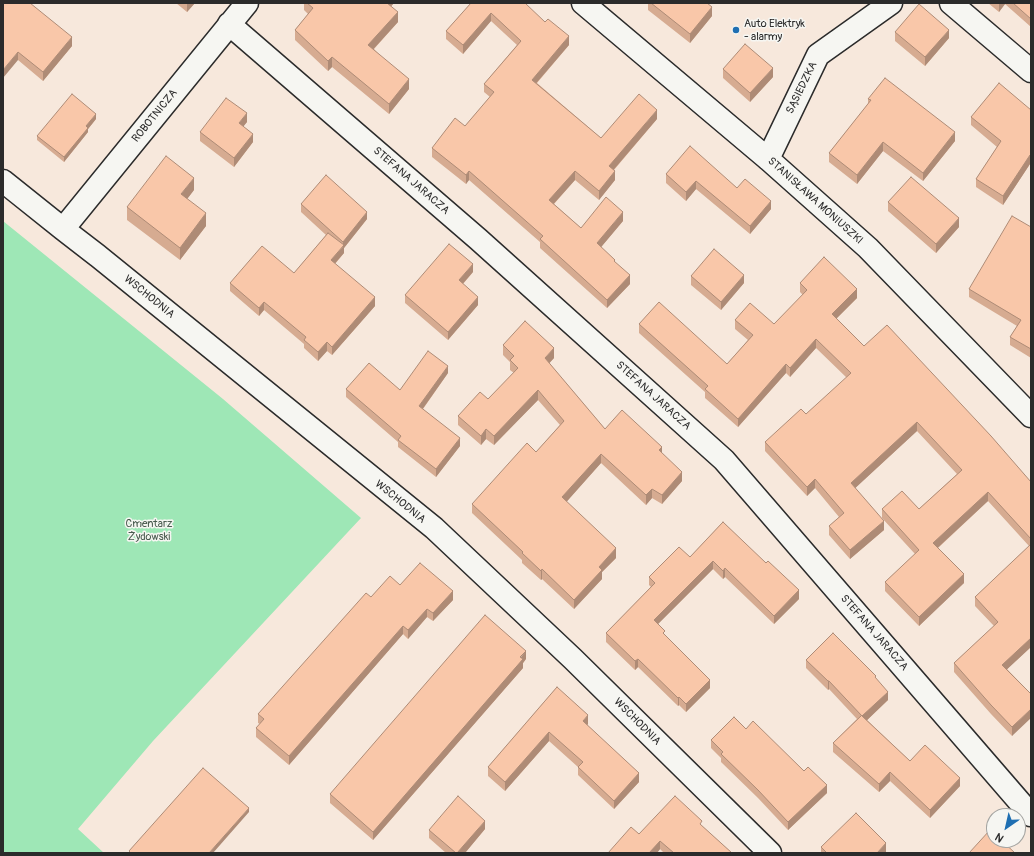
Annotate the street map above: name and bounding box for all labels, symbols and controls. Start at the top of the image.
place label: Auto Elektryk - alarmy [744,17,805,43]
marker: Auto Elektryk - alarmy [731,25,741,35]
street label: SĄSIEDZKA [784,60,820,116]
street label: ROBOTNICZA [130,87,180,145]
street label: STEFANA JARACZA [370,144,452,218]
street label: STANISŁAWA MONIUSZKI [765,155,865,247]
street label: WSCHODNIA [121,273,177,321]
street label: STEFANA JARACZA [613,359,693,433]
street label: WSCHODNIA [372,478,428,526]
park label: Cmentarz Żydowski [125,517,173,543]
street label: STEFANA JARACZA [837,592,911,674]
street label: WSCHODNIA [611,696,663,748]
north arrow [986,808,1026,848]
text: N [993,830,1006,845]

